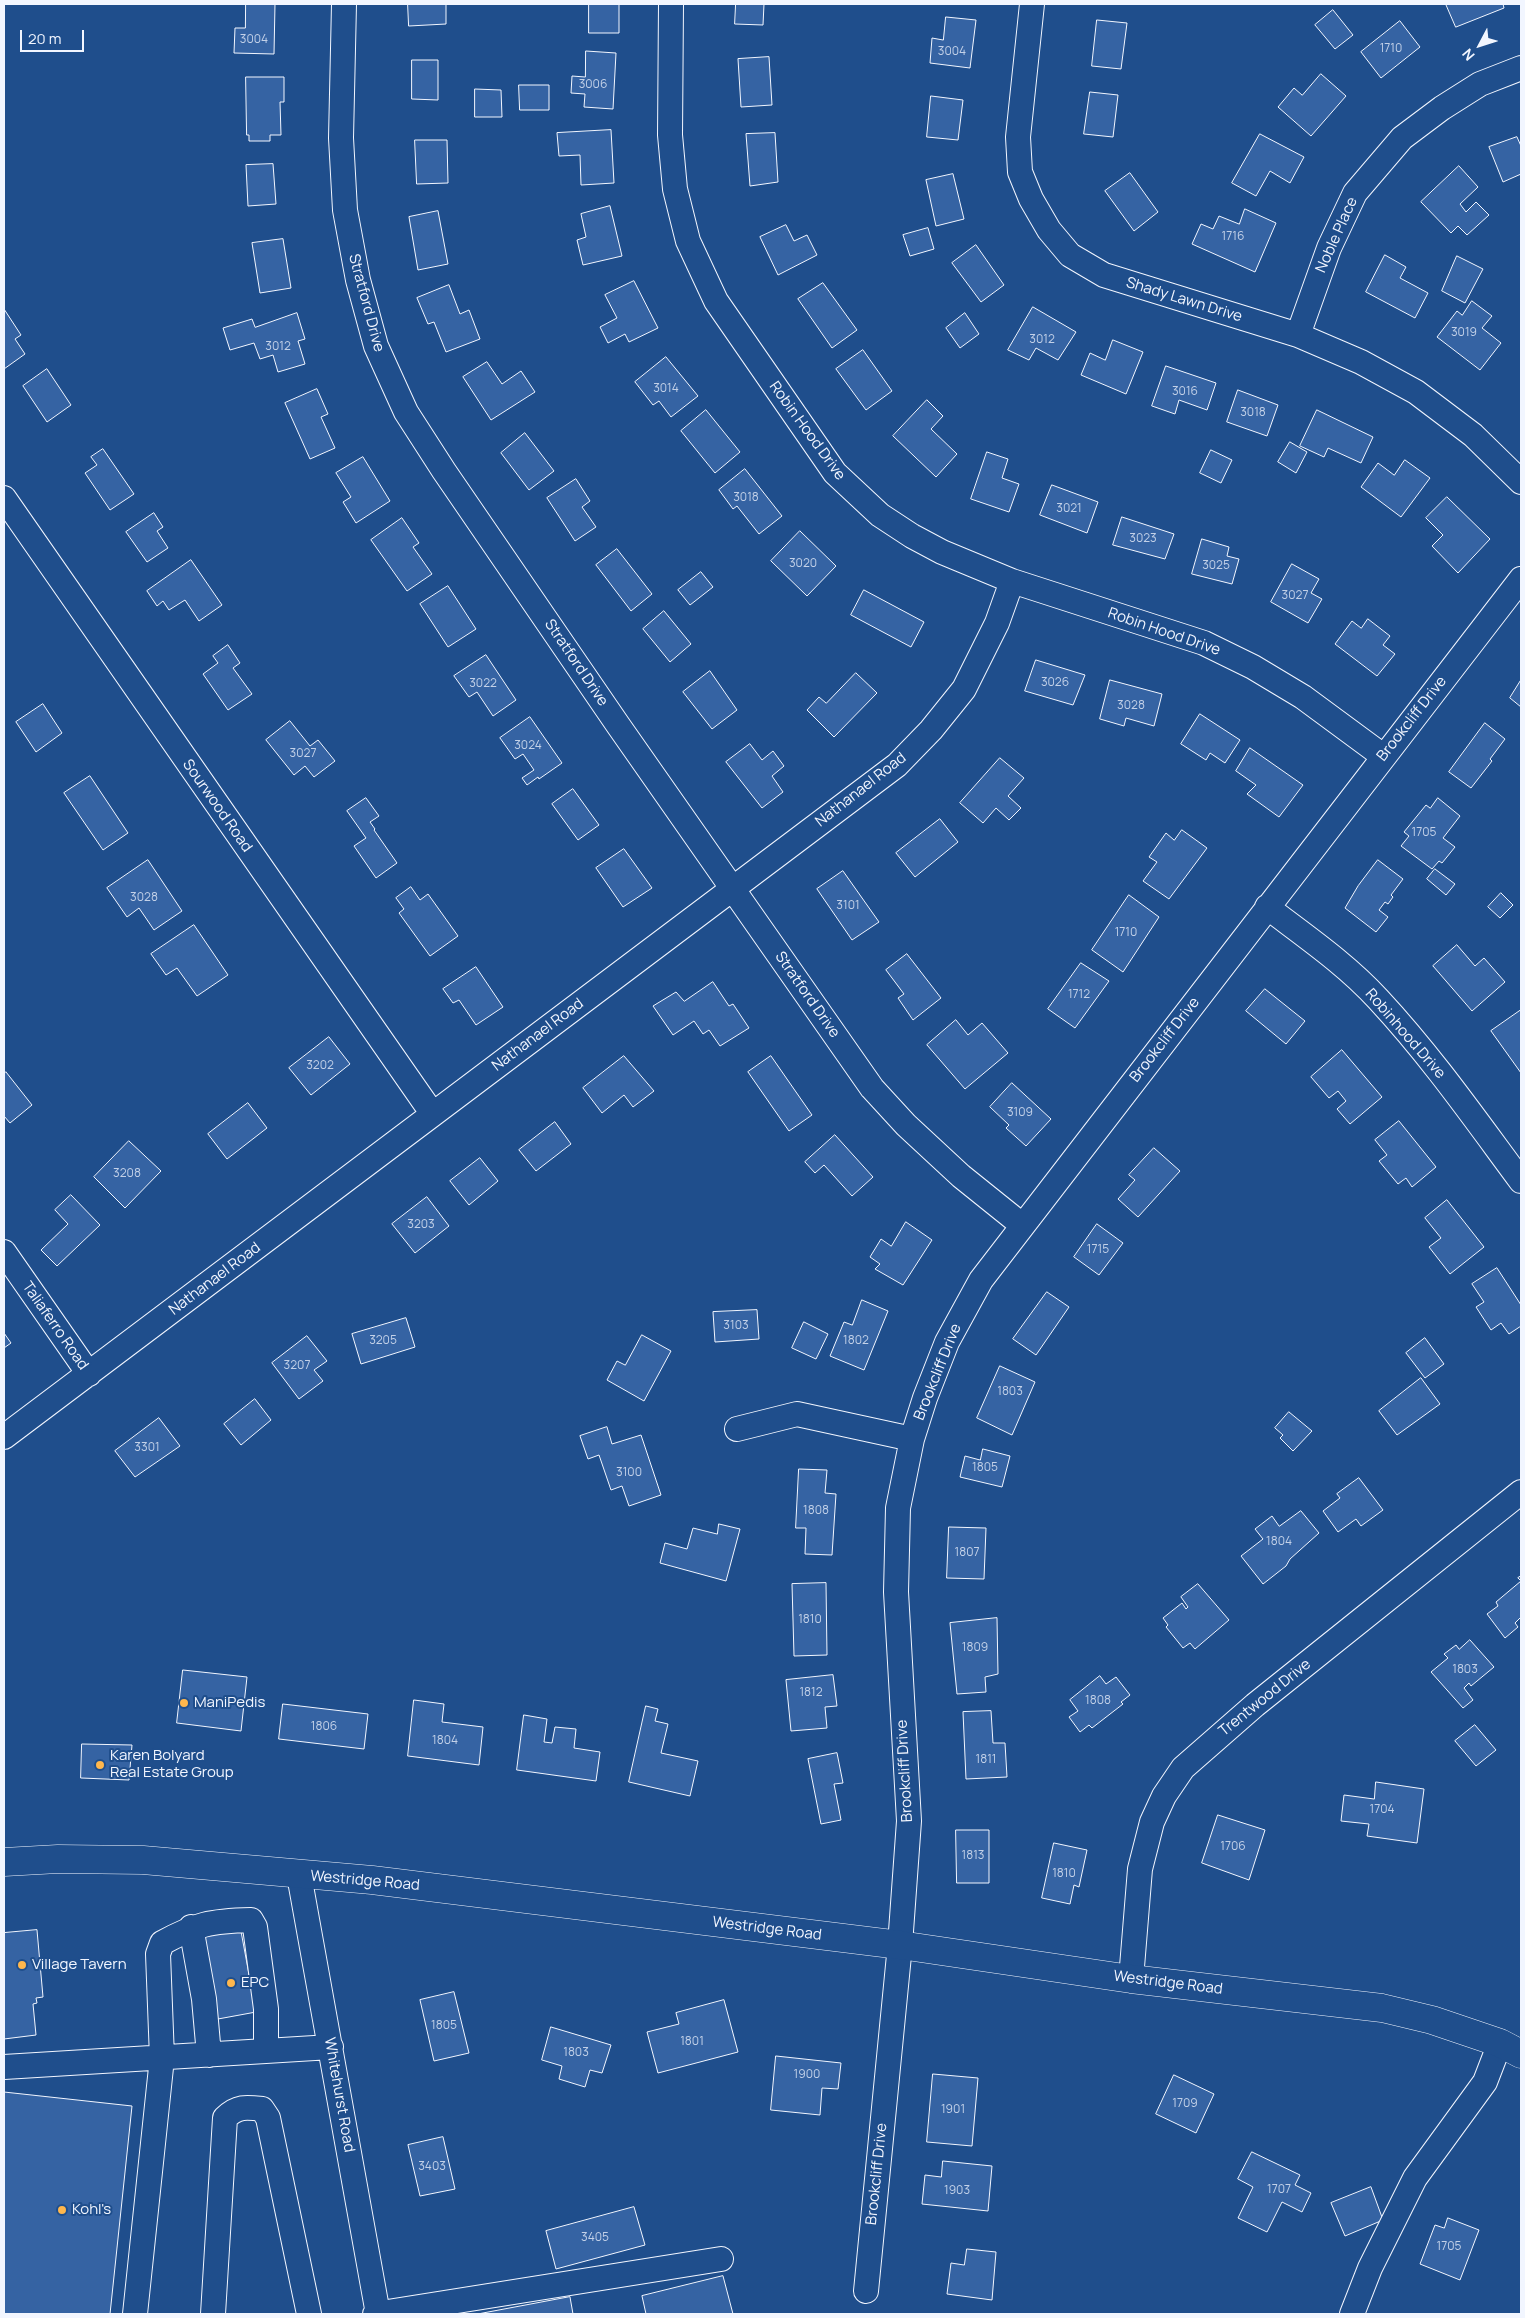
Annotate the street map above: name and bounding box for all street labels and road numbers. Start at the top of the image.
street label: Noble Place [1312,194,1362,276]
street label: Stratford Drive [344,252,388,354]
street label: Shady Lawn Drive [1124,274,1244,326]
street label: Robin Hood Drive [765,378,849,484]
street label: Robin Hood Drive [1105,604,1223,660]
street label: Stratford Drive [540,616,612,710]
street label: Brookcliff Drive [1373,673,1451,765]
street label: Nathanael Road [812,749,910,831]
street label: Sourwood Road [178,756,256,856]
street label: Stratford Drive [771,949,843,1041]
street label: Robinhood Drive [1361,985,1449,1083]
street label: Brookcliff Drive [1126,994,1204,1086]
street label: Nathanael Road [489,995,587,1075]
street label: Nathanael Road [166,1239,264,1319]
street label: Taliaferro Road [18,1278,92,1374]
street label: Brookcliff Drive [910,1321,966,1423]
street label: Trentwood Drive [1215,1656,1315,1740]
street label: Brookcliff Drive [893,1719,917,1823]
street label: Westridge Road [310,1867,420,1895]
street label: Westridge Road [711,1913,823,1945]
street label: Westridge Road [1112,1967,1224,1999]
street label: Whitehurst Road [320,2036,358,2154]
street label: Brookcliff Drive [863,2122,891,2226]

